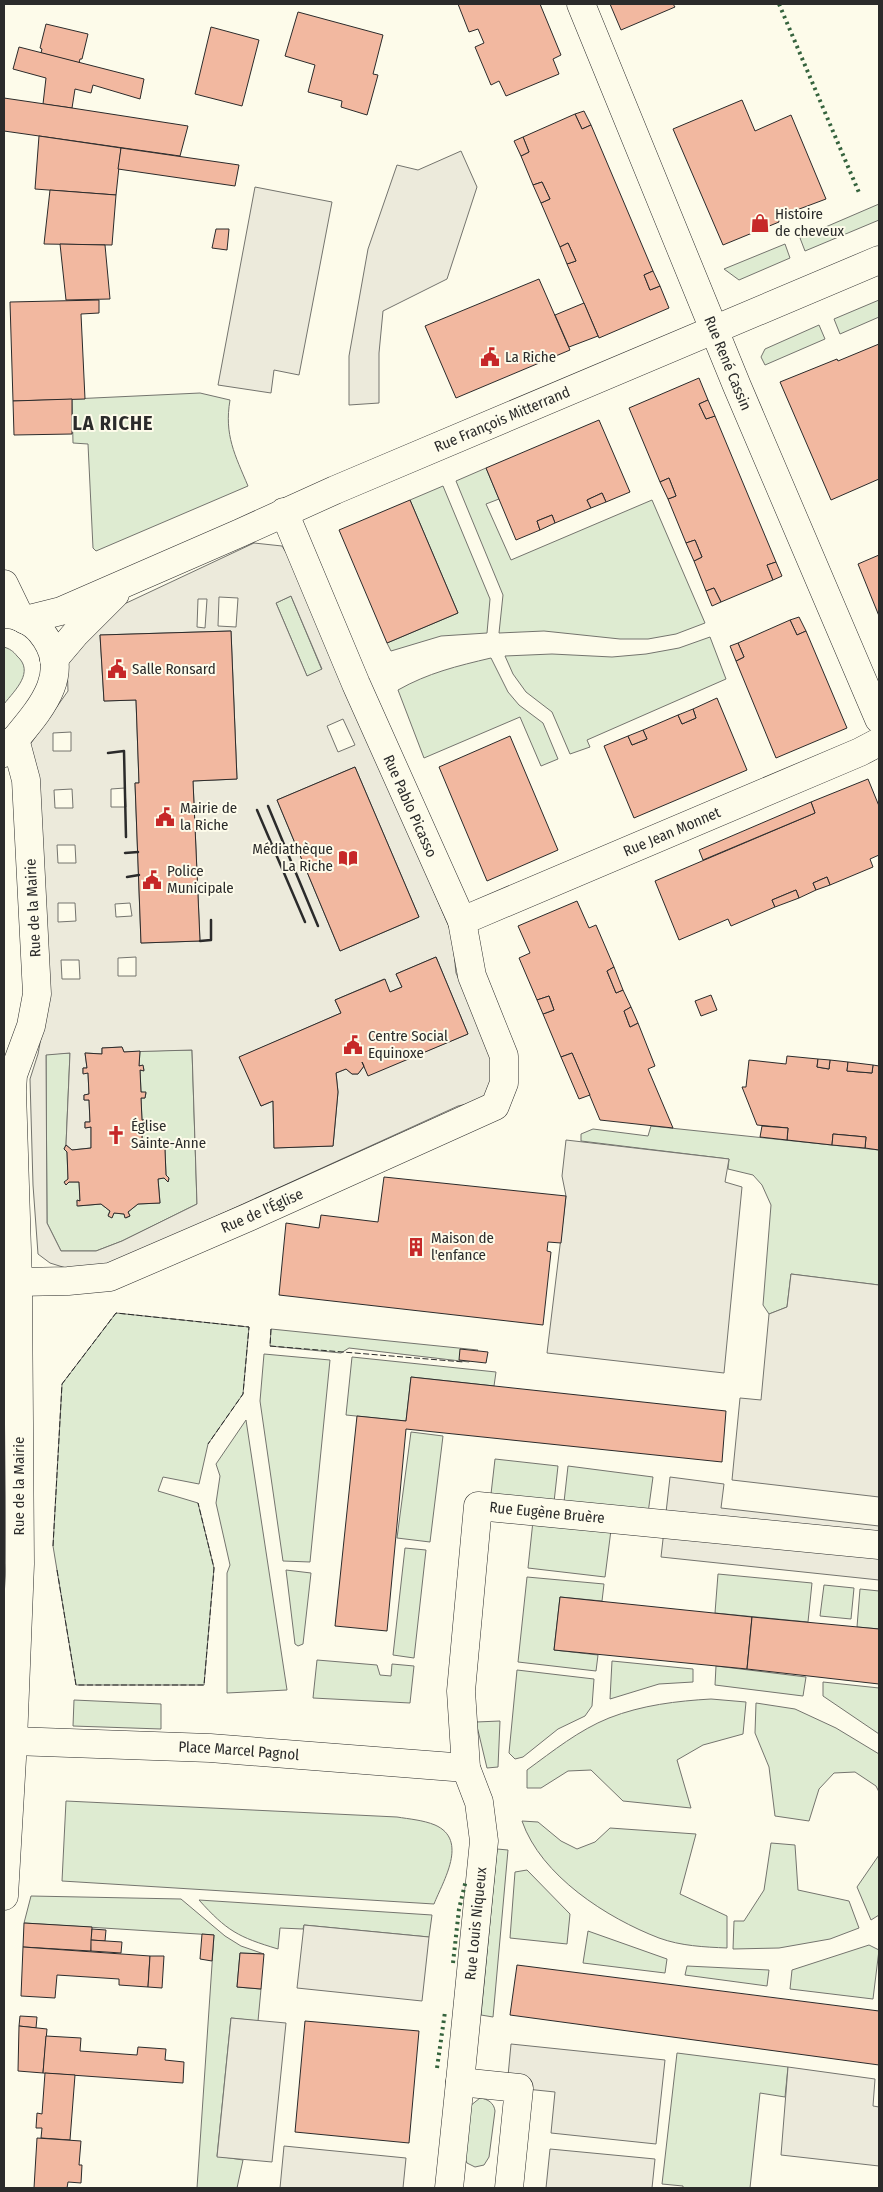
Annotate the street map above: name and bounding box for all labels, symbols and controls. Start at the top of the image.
place label: Histoire de cheveux [775,205,845,240]
shop icon: Histoire de cheveux [749,212,771,234]
street label: Rue René Cassin [700,313,755,413]
public building icon: La Riche [479,346,501,368]
place label: La Riche [505,348,556,366]
street label: Rue François Mitterrand [431,383,573,456]
district label: LA RICHE [73,411,153,435]
public building icon: Salle Ronsard [106,658,128,680]
place label: Salle Ronsard [132,660,216,678]
street label: Rue Pablo Picasso [379,752,441,860]
place label: Mairie de la Riche [180,799,237,834]
street label: Rue Jean Monnet [621,803,723,860]
public building icon: Mairie de la Riche [154,806,176,828]
place label: Médiathèque La Riche [252,840,333,875]
library icon: Médiathèque La Riche [337,847,359,869]
street label: Rue de la Mairie [21,858,45,958]
place label: Police Municipale [167,862,234,897]
public building icon: Police Municipale [141,869,163,891]
place label: Centre Social Equinoxe [368,1027,448,1062]
public building icon: Centre Social Equinoxe [342,1034,364,1056]
place label: Église Sainte-Anne [131,1117,206,1152]
church icon: Église Sainte-Anne [105,1124,127,1146]
street label: Rue de l'Église [218,1185,306,1237]
place label: Maison de l'enfance [431,1229,494,1264]
building icon: Maison de l'enfance [405,1236,427,1258]
street label: Rue de la Mairie [10,1437,28,1535]
street label: Rue Eugène Bruère [489,1498,606,1527]
street label: Place Marcel Pagnol [178,1738,300,1764]
street label: Rue Louis Niqueux [461,1866,490,1981]

